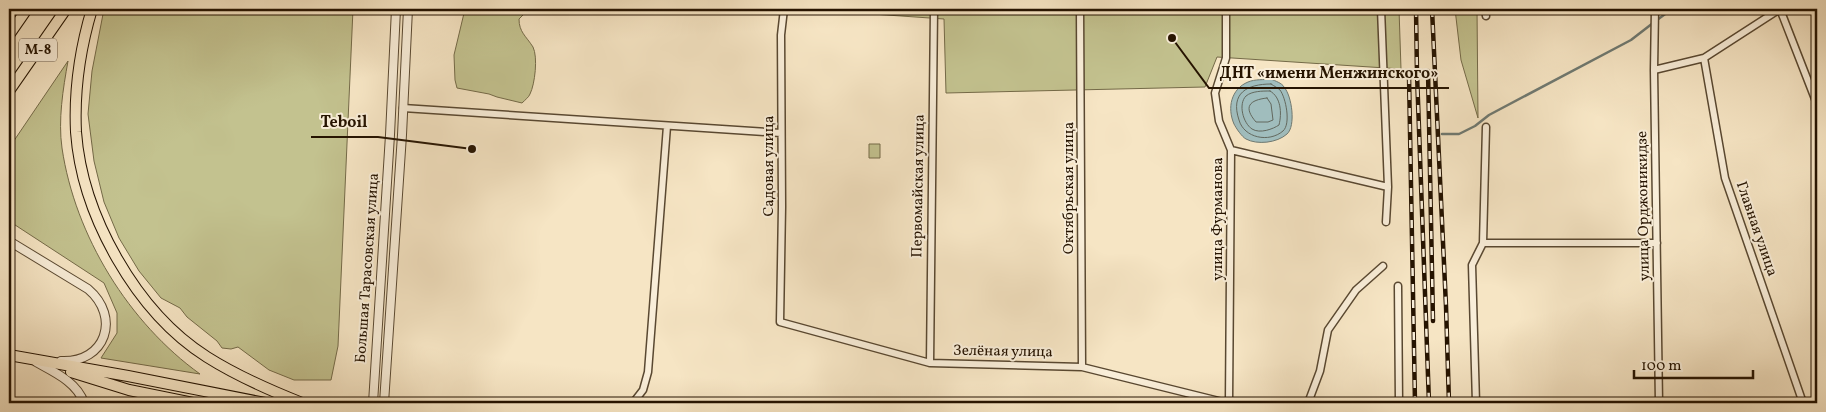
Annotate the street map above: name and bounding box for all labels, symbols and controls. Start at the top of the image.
road number: М-8 [19,38,57,62]
callout: ДНТ «имени Менжинского» [1209,57,1449,88]
text: ДНТ «имени Менжинского» [1220,63,1438,85]
callout: Teboil [311,106,378,137]
text: Teboil [320,112,368,134]
street label: Первомайская улица [907,114,931,258]
street label: Садовая улица [759,116,780,216]
street label: Октябрьская улица [1059,122,1080,254]
street label: улица Орджоникидзе [1632,131,1656,281]
street label: улица Фурманова [1208,157,1229,281]
street label: Большая Тарасовская улица [351,172,385,364]
street label: Главная улица [1730,179,1782,279]
street label: Зелёная улица [953,341,1053,363]
scale bar [1634,347,1752,379]
text: 100 m [1641,356,1681,377]

